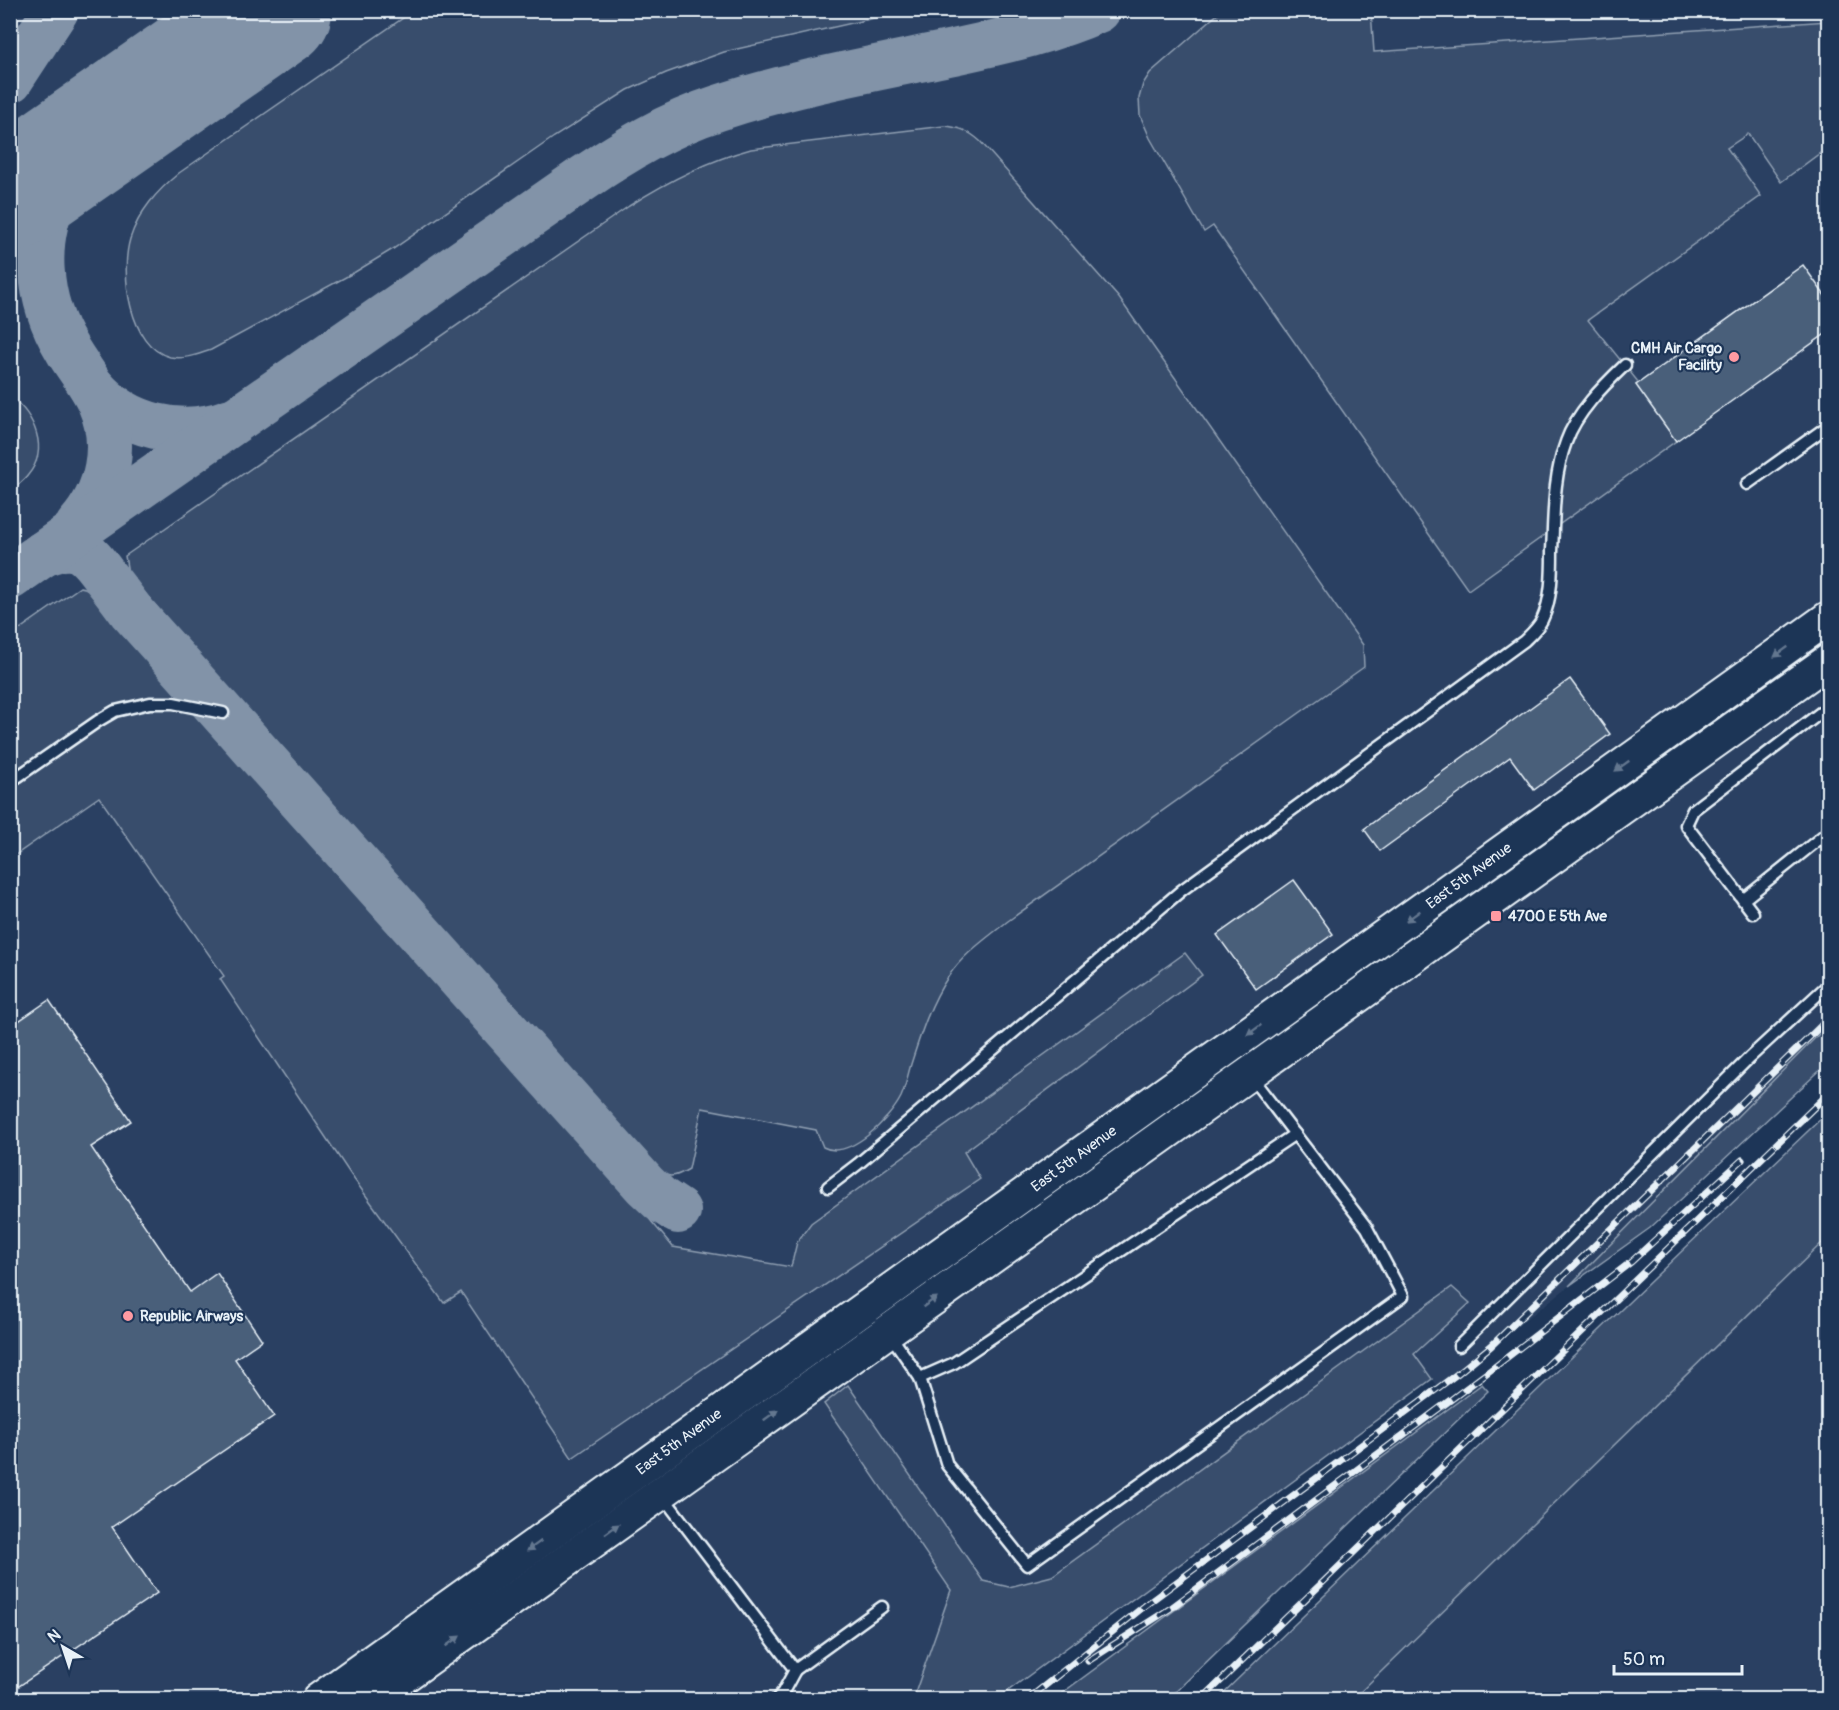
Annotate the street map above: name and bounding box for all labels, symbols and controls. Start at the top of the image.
place label: CMH Air Cargo Facility [1631,339,1723,375]
marker: CMH Air Cargo Facility [1727,350,1741,364]
one-way arrow [1773,646,1789,658]
one-way arrow [1615,760,1631,772]
street label: East 5th Avenue [1422,838,1516,913]
place label: 4700 E 5th Ave [1508,907,1607,926]
marker: 4700 E 5th Ave [1489,909,1503,923]
one-way arrow [1405,910,1421,922]
one-way arrow [1247,1024,1263,1036]
street label: East 5th Avenue [1027,1121,1121,1196]
one-way arrow [921,1296,937,1308]
place label: Republic Airways [140,1307,243,1326]
marker: Republic Airways [121,1309,135,1323]
street label: East 5th Avenue [632,1404,726,1479]
one-way arrow [763,1410,779,1421]
one-way arrow [604,1523,620,1535]
one-way arrow [526,1540,542,1552]
north arrow [33,1617,93,1677]
text: N [44,1625,65,1647]
one-way arrow [445,1635,461,1647]
scale bar [1614,1638,1742,1676]
text: 50 m [1623,1648,1665,1671]

